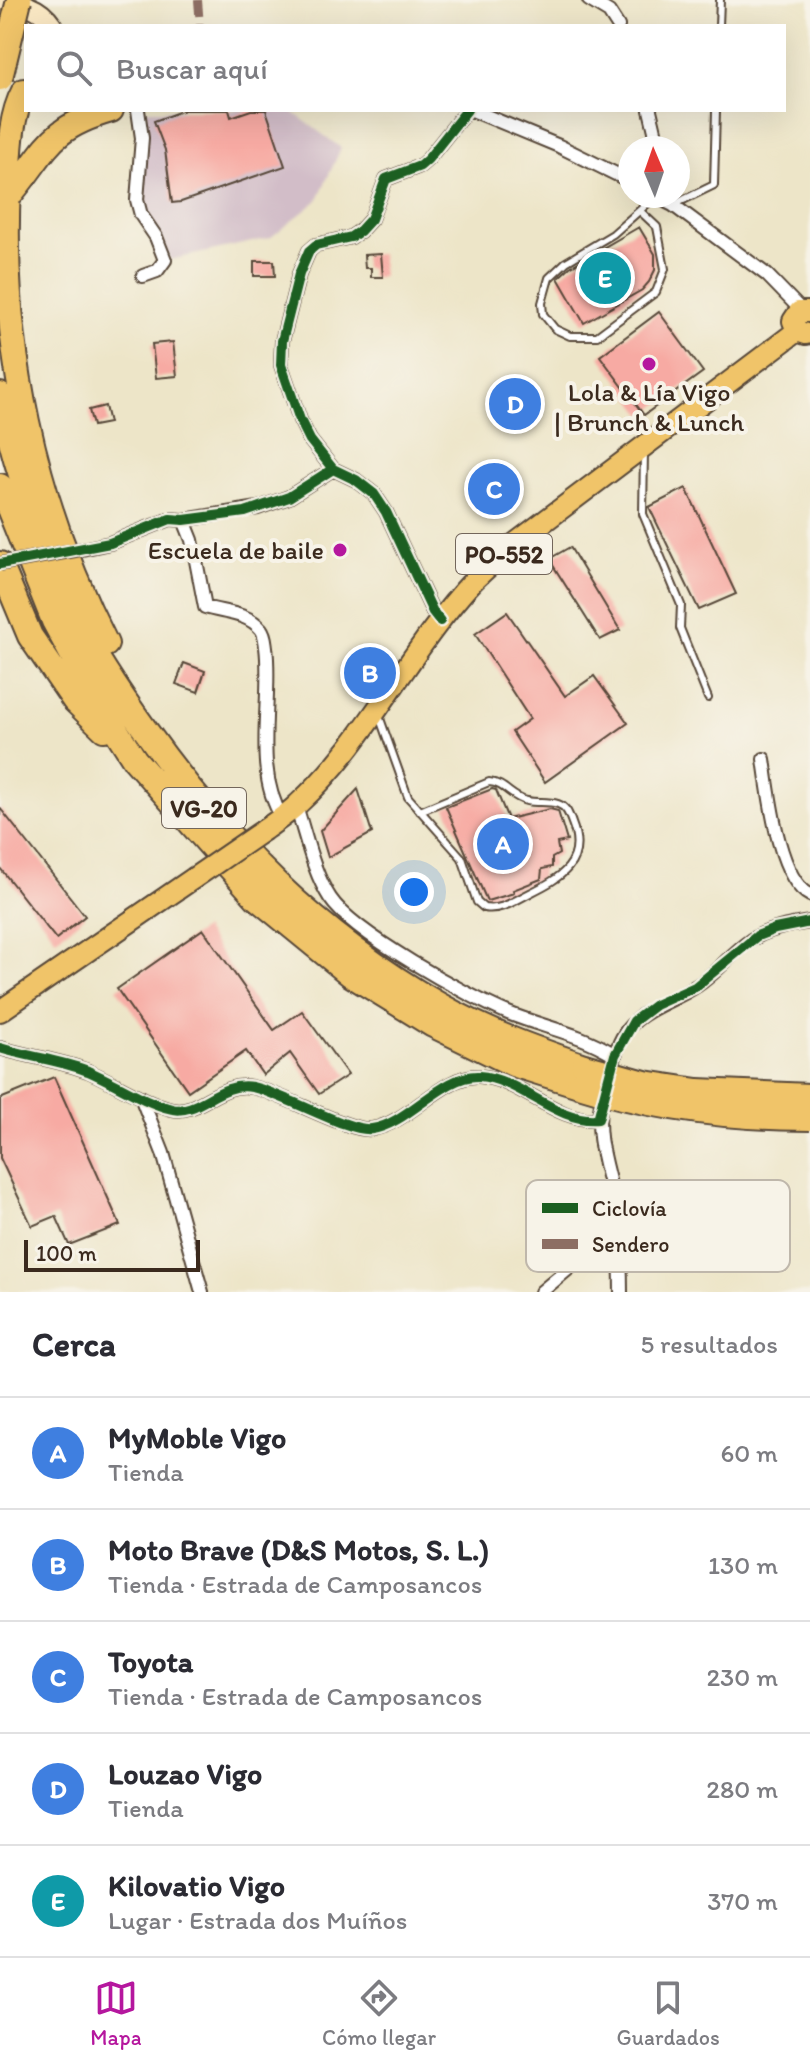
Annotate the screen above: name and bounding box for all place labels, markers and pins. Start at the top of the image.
pin: E [579,248,631,308]
marker: Lola & Lía Vigo | Brunch & Lunch [640,355,658,373]
pin: D [489,374,541,434]
place label: Lola & Lía Vigo | Brunch & Lunch [554,376,744,438]
pin: C [468,459,520,519]
place label: Escuela de baile [148,534,324,566]
marker: Escuela de baile [331,541,349,559]
pin: B [344,643,396,703]
pin: A [477,814,529,874]

